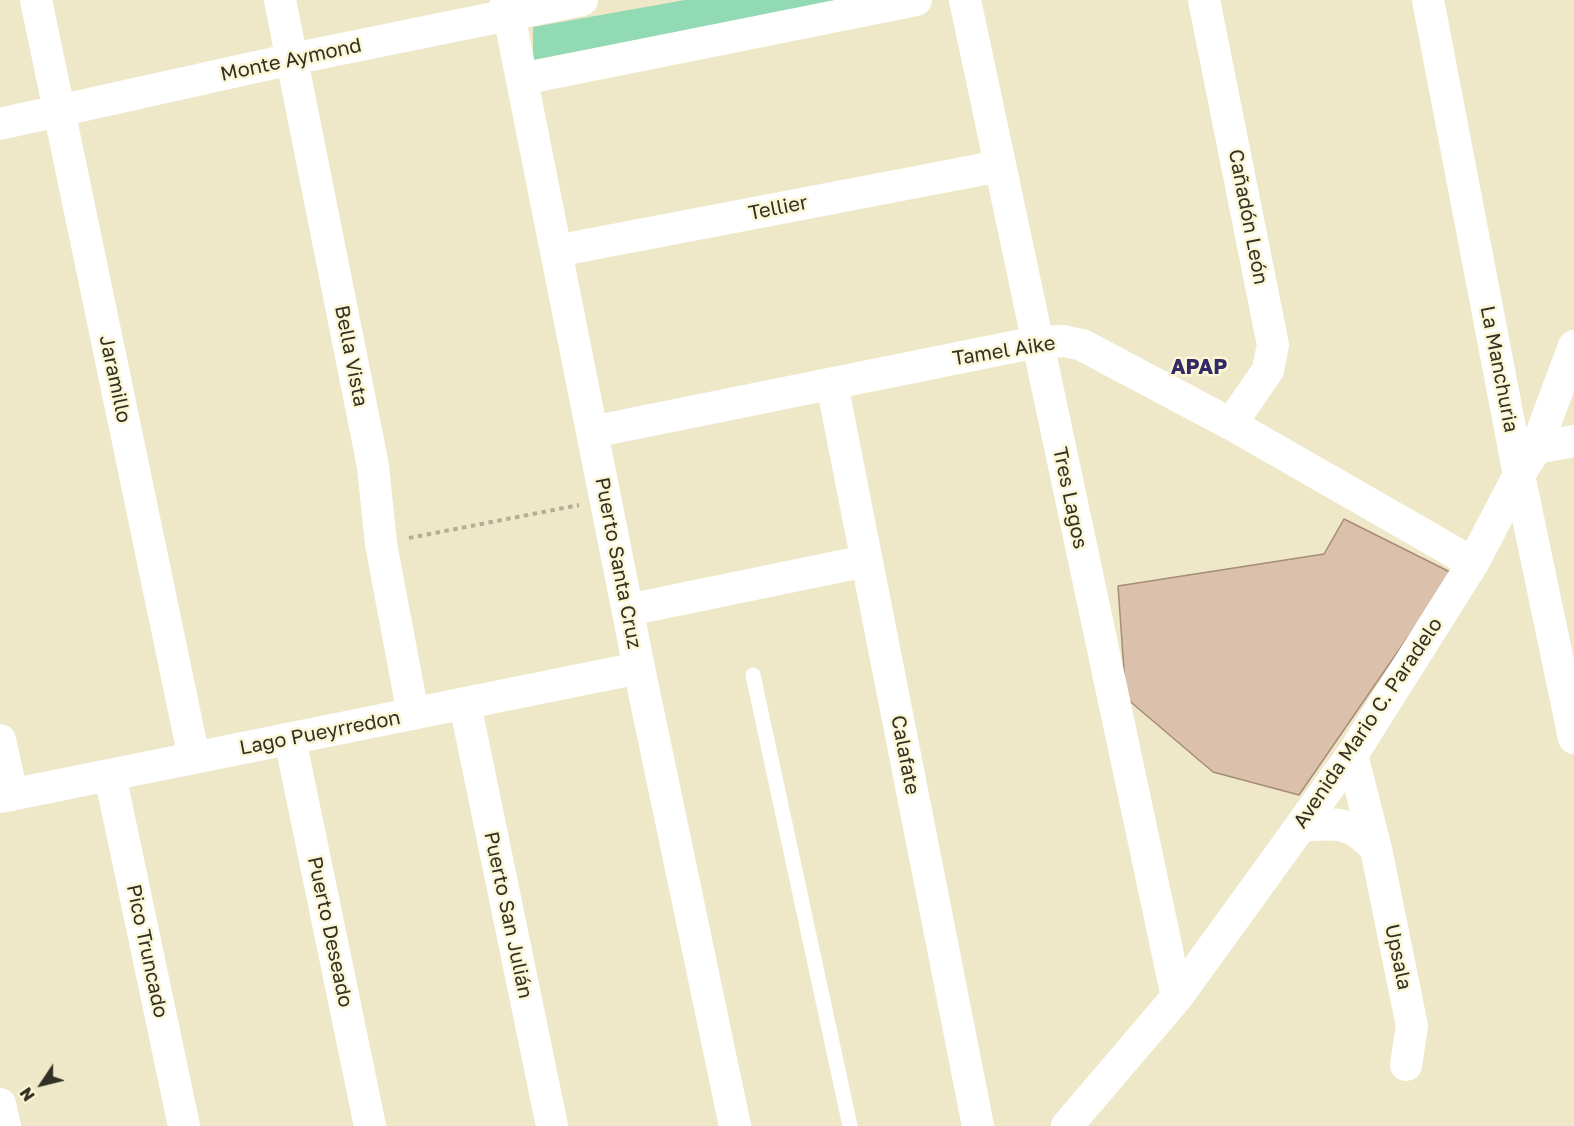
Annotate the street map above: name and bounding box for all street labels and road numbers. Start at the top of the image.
street label: Monte Aymond [218,33,364,87]
street label: Cañadón León [1223,147,1273,287]
street label: Tellier [746,191,810,225]
street label: Bella Vista [329,303,373,409]
street label: La Manchuria [1475,304,1523,434]
street label: Tamel Aike [951,331,1057,371]
street label: Jaramillo [94,333,136,425]
street label: Tres Lagos [1048,445,1092,551]
street label: Puerto Santa Cruz [590,475,646,651]
street label: Avenida Mario C. Paradelo [1288,613,1448,833]
street label: Lago Pueyrredon [238,706,402,760]
street label: Calafate [886,713,924,797]
street label: Puerto San Julián [479,829,537,1001]
street label: Puerto Deseado [302,854,358,1010]
street label: Pico Truncado [121,882,173,1020]
street label: Upsala [1379,922,1417,992]

